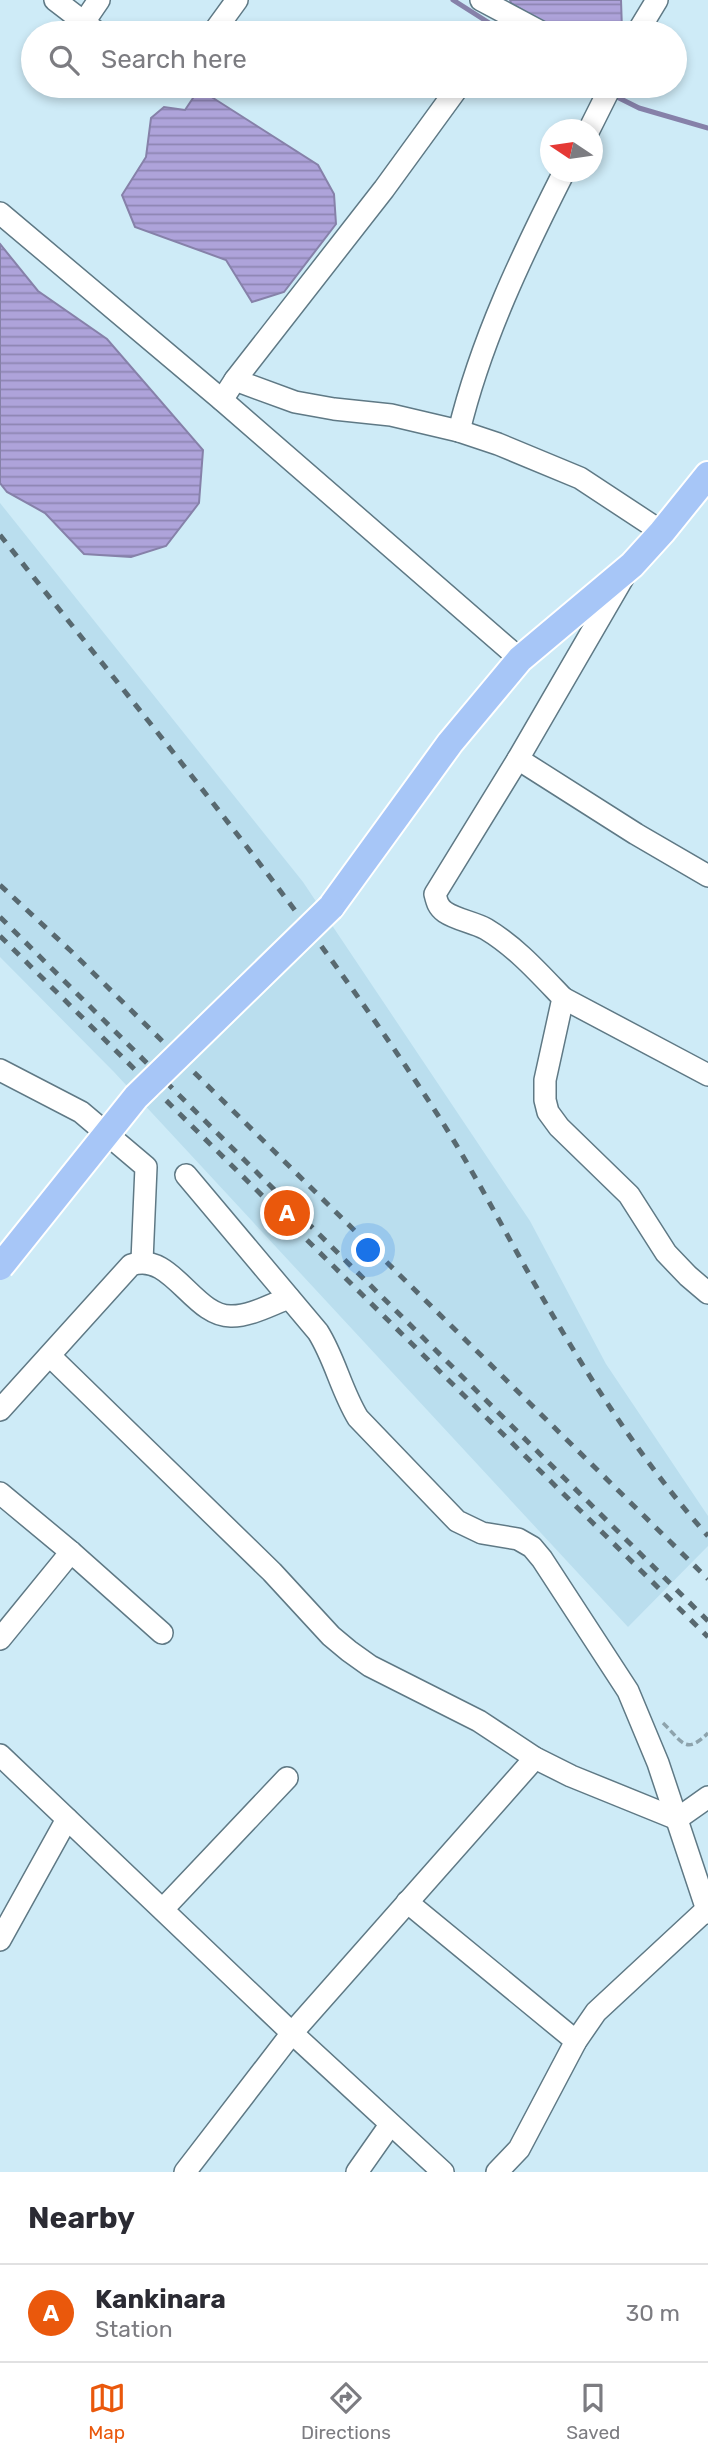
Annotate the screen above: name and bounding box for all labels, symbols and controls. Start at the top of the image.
search box [21,21,687,98]
icon: search [45,41,83,79]
text: Search here [101,44,247,75]
north arrow [540,119,603,182]
pin: A [264,1187,310,1239]
your location [351,1233,385,1267]
text: Nearby [28,2200,135,2236]
text: Kankinara [95,2284,226,2315]
text: A [43,2299,59,2327]
text: 30 m [625,2299,680,2327]
text: Station [95,2315,173,2343]
tab: Map [88,2379,126,2444]
tab: Directions [301,2379,391,2444]
tab: Saved [566,2379,620,2444]

